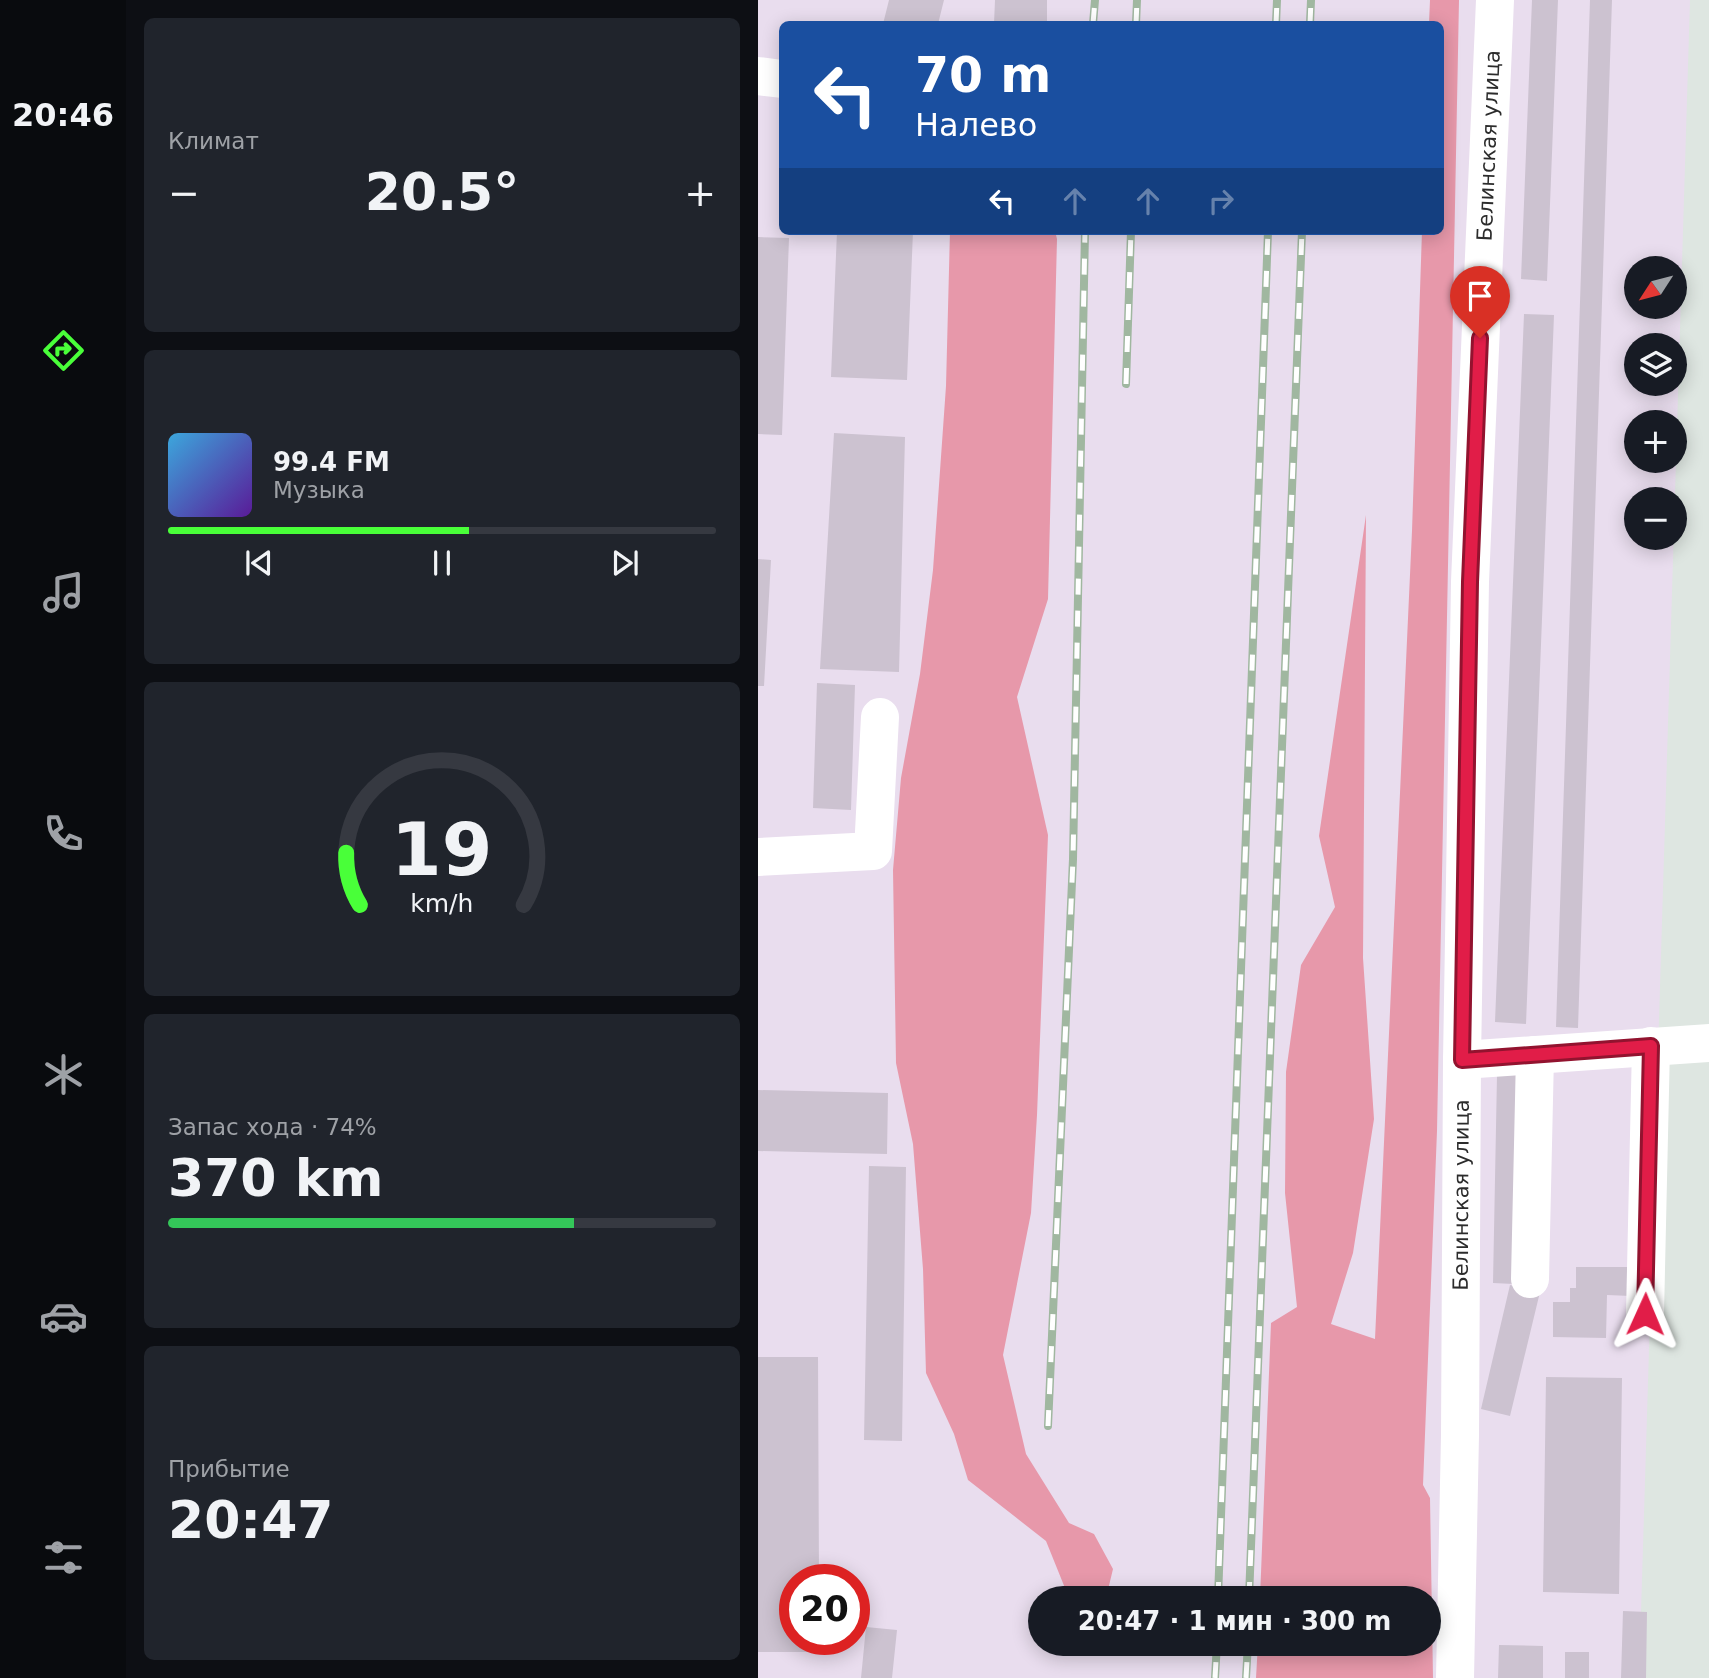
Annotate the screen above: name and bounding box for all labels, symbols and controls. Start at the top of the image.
text: 70 m [915,47,1051,104]
icon: left [800,49,891,140]
street label: Белинская улица [1473,49,1505,242]
text: 20:46 [12,96,114,134]
text: Налево [915,106,1037,144]
text: Климат [168,128,259,154]
text: 20.5° [365,162,519,222]
text: − [168,171,200,215]
text: + [684,171,716,215]
icon: left [983,182,1021,220]
icon: ahead [1056,182,1094,220]
icon: ahead [1129,182,1167,220]
icon: right [1202,182,1240,220]
north arrow [1624,256,1687,318]
map controls [1624,256,1687,550]
pin [1450,266,1510,338]
icon: arrive [1461,277,1499,315]
icon: directions [39,326,88,375]
button: layers [1624,333,1687,396]
button: + [1624,410,1687,473]
text: 99.4 FM [273,447,390,477]
text: Музыка [273,477,365,503]
button: − [1624,487,1687,550]
icon: previous [240,544,278,582]
icon: pause [423,544,461,582]
icon: next [606,544,644,582]
icon: music [39,568,88,617]
text: 19 [391,807,493,892]
icon: phone [39,809,88,858]
text: km/h [410,889,474,918]
icon: climate [39,1050,88,1099]
street label: Белинская улица [1449,1099,1474,1291]
text: Запас хода · 74% [168,1114,377,1140]
text: 370 km [168,1148,383,1208]
position arrow [1608,1277,1682,1351]
icon: car [39,1292,88,1341]
text: Прибытие [168,1456,290,1482]
text: 20:47 [168,1490,334,1550]
icon: filters [39,1533,88,1582]
speed limit sign: 20 [779,1564,870,1655]
text: 20:47 · 1 мин · 300 m [1078,1606,1391,1636]

